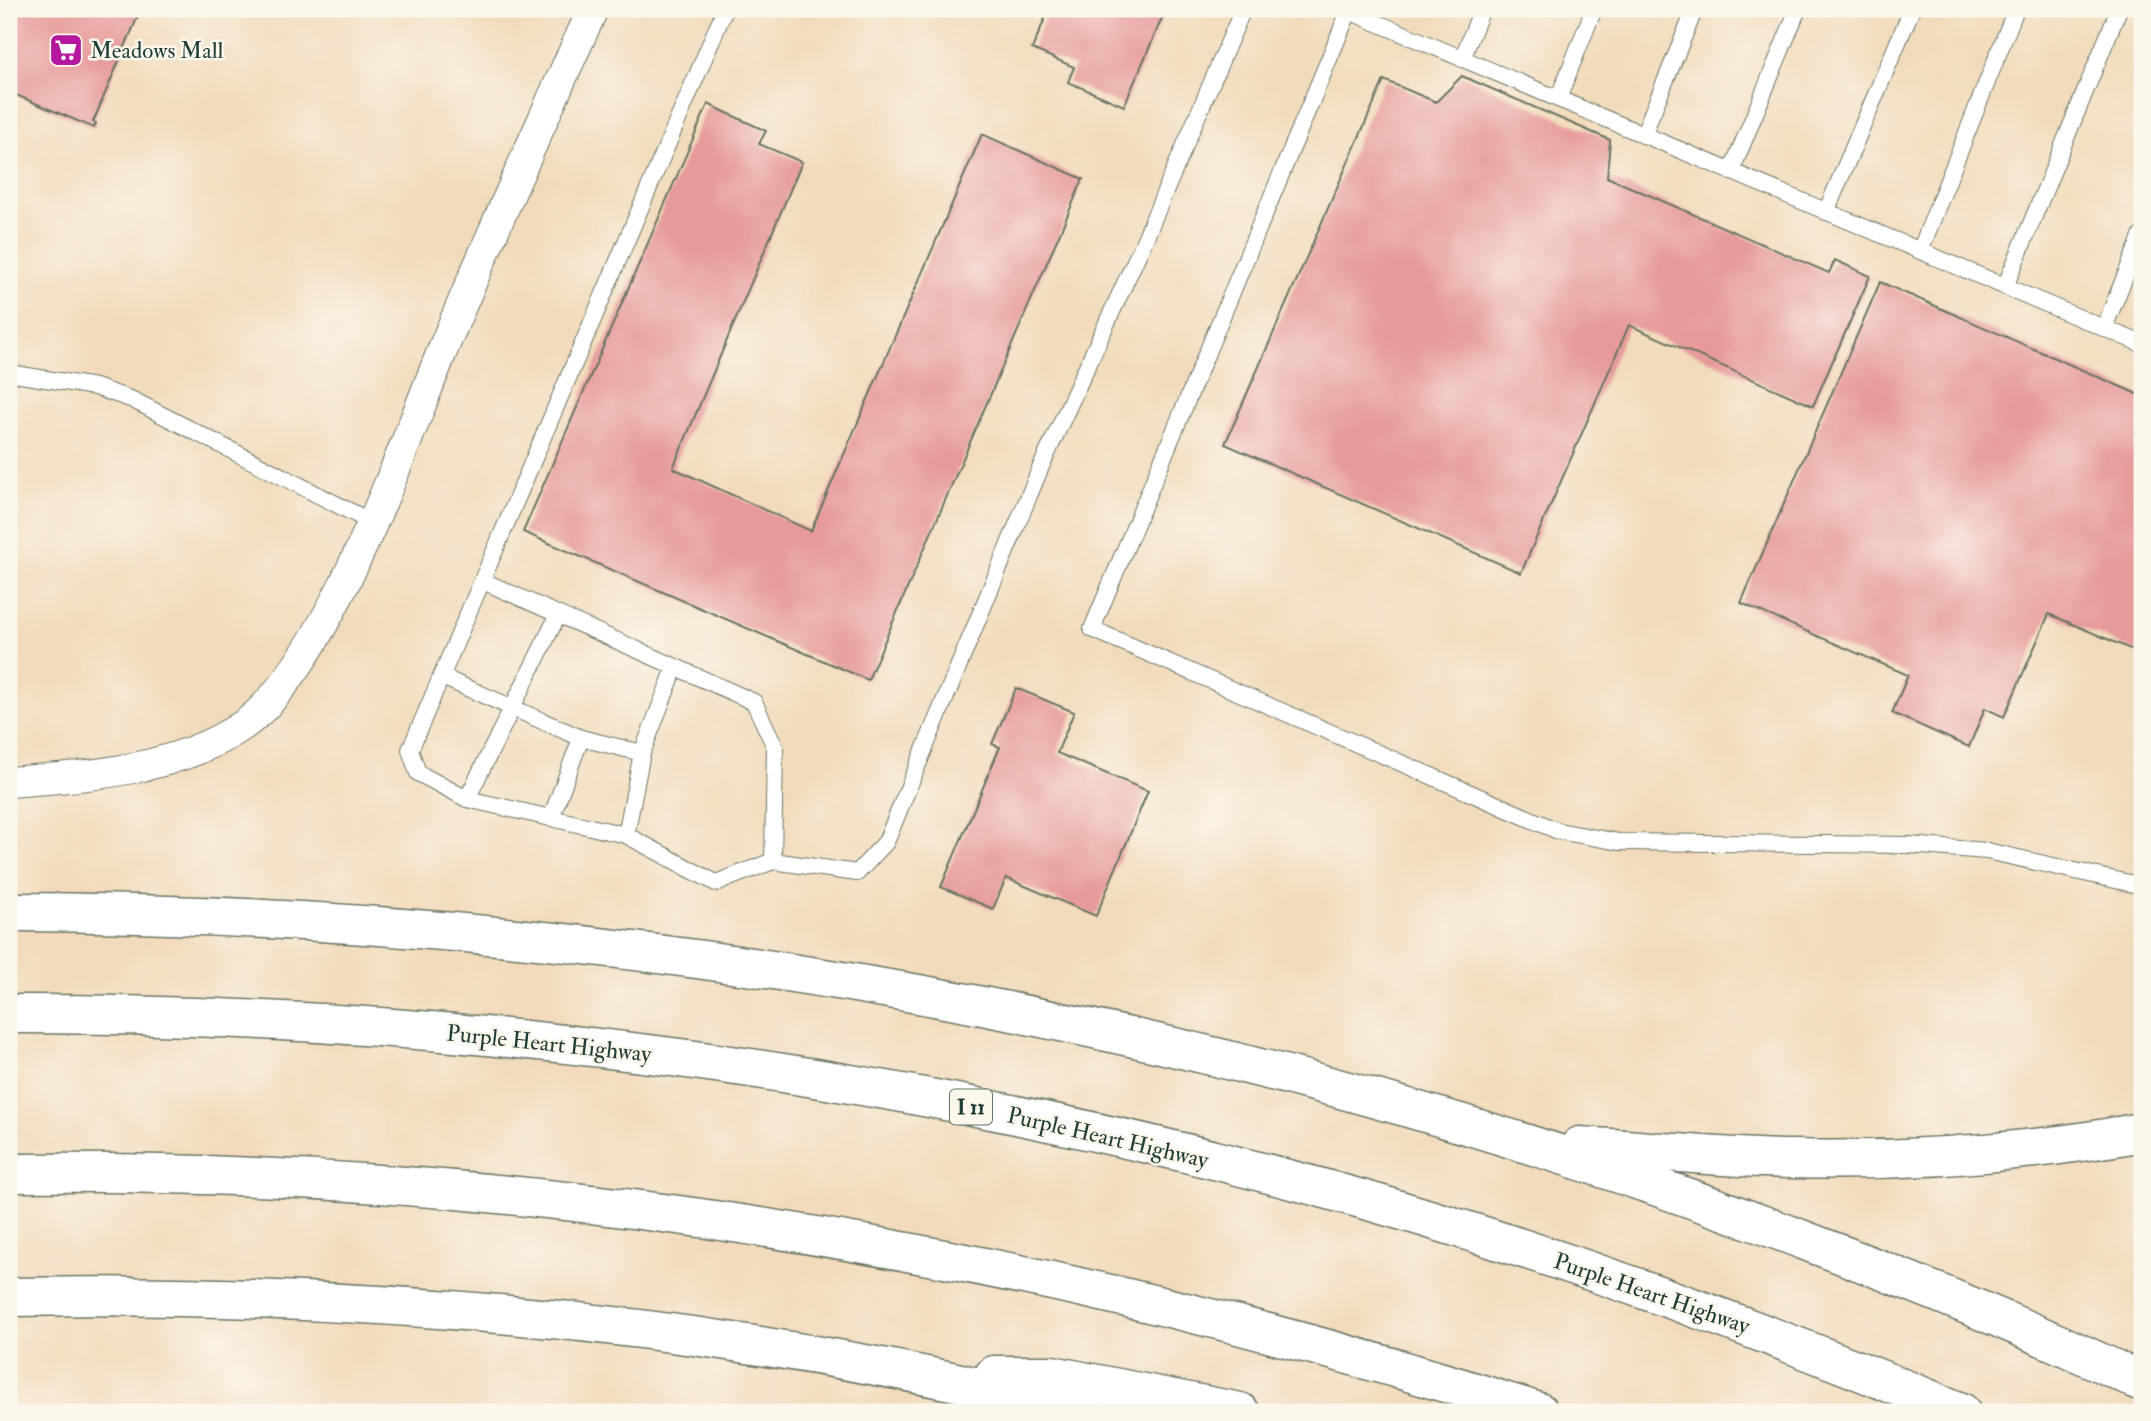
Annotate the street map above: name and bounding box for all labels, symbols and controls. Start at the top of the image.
supermarket icon: Meadows Mall [47,31,85,69]
place label: Meadows Mall [90,36,224,65]
street label: Purple Heart Highway [445,1018,654,1070]
road number: I 11 [950,1090,992,1124]
street label: Purple Heart Highway [1004,1100,1212,1176]
street label: Purple Heart Highway [1550,1246,1755,1342]

